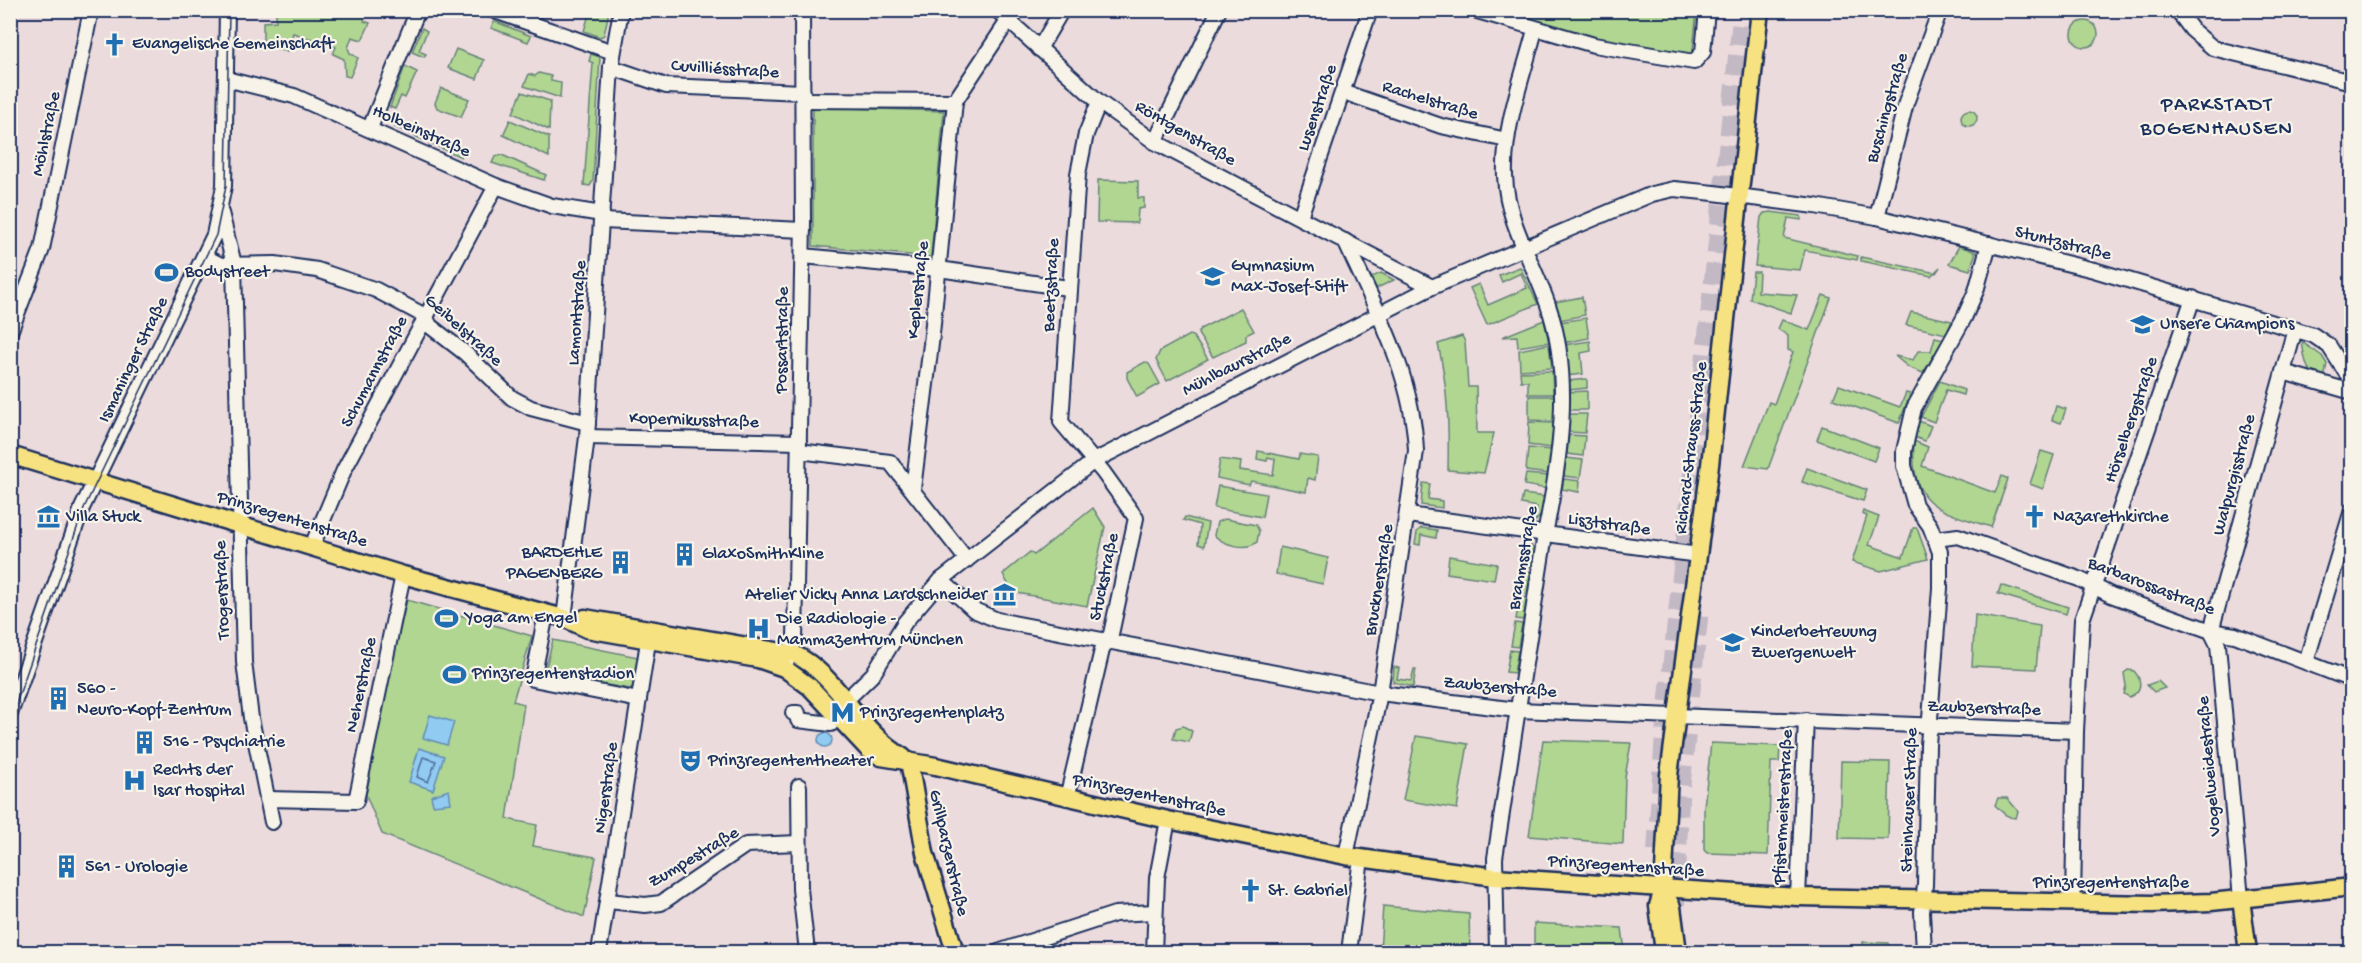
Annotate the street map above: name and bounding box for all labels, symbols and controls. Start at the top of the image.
church icon: Evangelische Gemeinschaft [101,31,127,57]
place label: Evangelische Gemeinschaft [132,34,335,55]
street label: Buschingstraße [1862,50,1914,166]
street label: Cuvilliésstraße [670,56,780,84]
street label: Lusenstraße [1293,61,1343,154]
street label: Rachelstraße [1380,76,1481,126]
street label: Möhlstraße [28,89,66,178]
district label: PARKSTADT BOGENHAUSEN [2140,94,2293,143]
street label: Röntgenstraße [1131,97,1240,172]
street label: Holbeinstraße [369,101,474,163]
street label: Stuntzstraße [2013,222,2114,266]
street label: Beetzstraße [1039,237,1065,333]
street label: Keplerstraße [903,239,935,340]
place label: Gymnasium Max-Josef-Stift [1231,256,1349,298]
sports icon: Bodystreet [154,259,180,285]
street label: Lamontstraße [564,259,592,366]
place label: Bodystreet [184,262,271,283]
school or university icon: Gymnasium Max-Josef-Stift [1200,263,1226,289]
street label: Possartstraße [772,286,794,395]
street label: Geibelstraße [420,290,507,372]
street label: Ismaninger Straße [94,293,174,426]
school or university icon: Unsere Champions [2129,311,2155,337]
street label: Schumannstraße [337,312,413,431]
place label: Unsere Champions [2160,314,2296,335]
street label: Mühlbaurstraße [1179,328,1296,401]
street label: Hörselbergstraße [2101,354,2164,486]
street label: Richard-Strauss-Straße [1671,360,1713,535]
street label: Kopernikusstraße [629,408,760,434]
street label: Walpurgisstraße [2209,412,2261,538]
street label: Prinzregentenstraße [213,487,370,553]
museum icon: Villa Stuck [35,504,61,530]
street label: Brahmsstraße [1504,504,1544,613]
church icon: Nazarethkirche [2022,504,2048,530]
place label: Villa Stuck [65,507,142,528]
place label: Nazarethkirche [2053,507,2169,528]
street label: Lisztstraße [1566,509,1652,541]
street label: Brucknerstraße [1361,522,1399,638]
street label: Stuckstraße [1085,531,1125,623]
street label: Trogerstraße [211,539,235,641]
building icon: GlaxoSmithKline [671,541,697,567]
place label: BARDEHLE PAGENBERG [505,543,603,585]
place label: GlaxoSmithKline [702,544,825,565]
building icon: BARDEHLE PAGENBERG [607,550,633,576]
street label: Barbarossastraße [2083,553,2218,621]
museum icon: Atelier Vicky Anna Lardschneider [992,582,1018,608]
place label: Atelier Vicky Anna Lardschneider [745,585,989,606]
sports icon: Yoga am Engel [434,605,460,631]
place label: Yoga am Engel [463,608,578,629]
place label: Die Radiologie - Mammazentrum München [776,609,964,651]
hospital icon: Die Radiologie - Mammazentrum München [746,616,772,642]
place label: Kinderbetreuung Zwergenwelt [1751,622,1877,664]
school or university icon: Kinderbetreuung Zwergenwelt [1720,629,1746,655]
street label: Neherstraße [342,635,382,735]
sports icon: Prinzregentenstadion [441,661,467,687]
place label: Prinzregentenstadion [471,664,634,685]
street label: Zaubzerstraße [1442,673,1558,703]
place label: 560 - Neuro-Kopf-Zentrum [77,679,232,721]
building icon: 560 - Neuro-Kopf-Zentrum [46,686,72,712]
street label: Vogelweidestraße [2193,694,2227,838]
street label: Zaubzerstraße [1927,697,2042,722]
metro station icon: Prinzregentenplatz [829,700,855,726]
place label: Prinzregentenplatz [859,703,1005,724]
street label: Steinhauser Straße [1897,727,1923,873]
street label: Pfistermeisterstraße [1769,728,1799,886]
building icon: 516 - Psychiatrie [132,729,158,755]
place label: 516 - Psychiatrie [163,732,286,753]
street label: Nigerstraße [590,740,624,835]
theatre icon: Prinzregententheater [677,748,703,774]
place label: Prinzregententheater [707,751,875,772]
place label: Rechts der Isar Hospital [153,760,245,802]
hospital icon: Rechts der Isar Hospital [122,767,148,793]
street label: Prinzregentenstraße [1069,769,1228,823]
street label: Grillparzerstraße [923,788,973,919]
street label: Zumpestraße [645,822,744,893]
street label: Prinzregentenstraße [1546,851,1705,883]
building icon: 561 - Urologie [54,854,80,880]
place label: 561 - Urologie [85,857,189,878]
street label: Prinzregentenstraße [2032,873,2190,894]
church icon: St. Gabriel [1237,878,1263,904]
place label: St. Gabriel [1268,881,1348,902]

